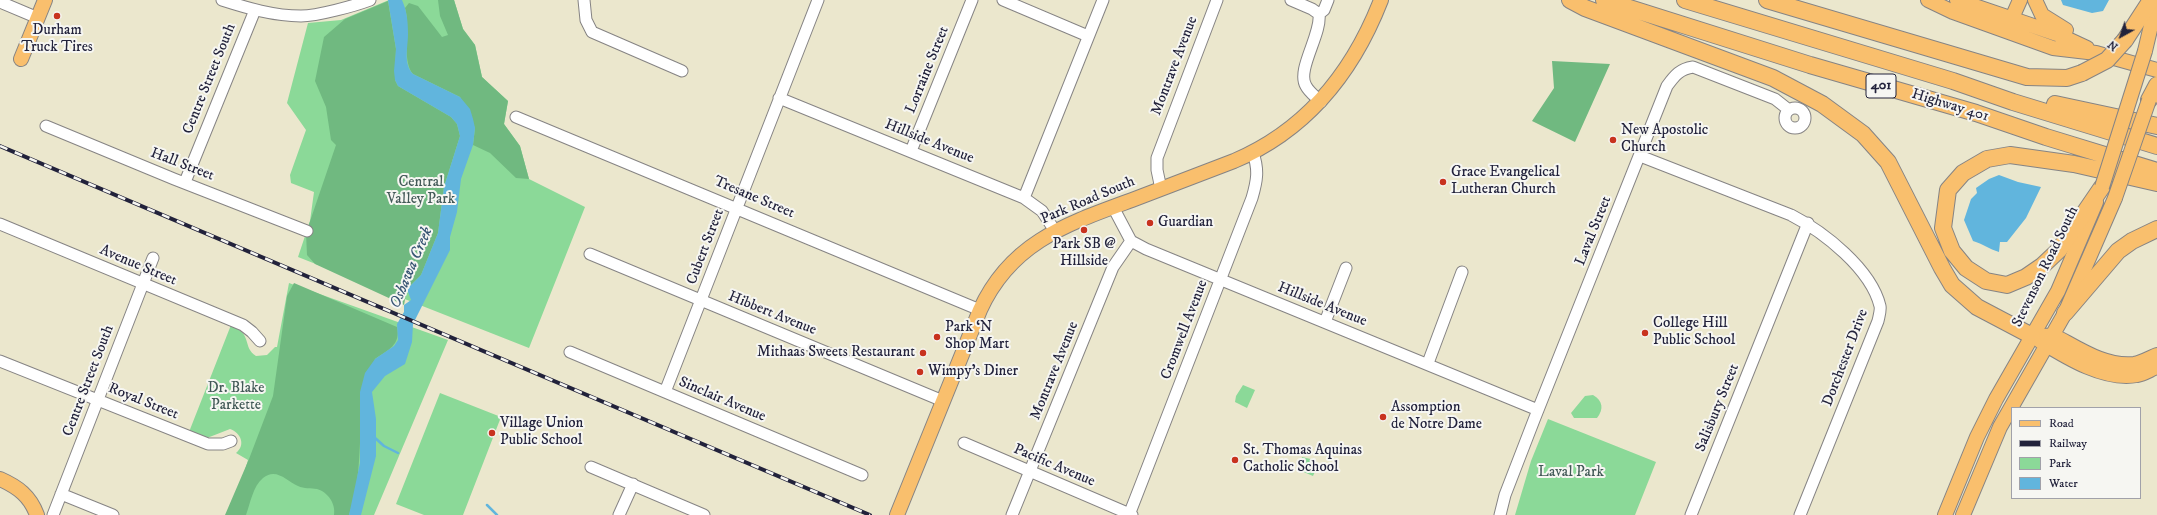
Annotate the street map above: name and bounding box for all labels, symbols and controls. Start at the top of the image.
marker: Durham Truck Tires [52,11,62,21]
street label: Montrave Avenue [1148,14,1202,118]
north arrow [2101,16,2141,56]
street label: Centre Street South [180,21,240,137]
place label: Durham Truck Tires [21,22,93,57]
street label: Lorraine Street [902,24,954,116]
text: N [2105,37,2121,53]
road number: 401 [1866,74,1896,98]
street label: Highway 401 [1909,86,1991,126]
street label: Hillside Avenue [882,116,976,168]
place label: New Apostolic Church [1621,122,1708,157]
marker: New Apostolic Church [1608,135,1618,145]
street label: Hall Street [148,145,216,185]
place label: Grace Evangelical Lutheran Church [1451,164,1560,199]
street label: Tresane Street [711,173,797,223]
street label: Park Road South [1038,173,1138,229]
park label: Central Valley Park [387,174,455,209]
marker: Grace Evangelical Lutheran Church [1438,177,1448,187]
street label: Laval Street [1572,194,1616,268]
street label: Stevenson Road South [2009,204,2083,330]
street label: Cubert Street [683,207,729,287]
place label: Guardian [1158,214,1213,232]
marker: Guardian [1145,218,1155,228]
water label: Oshawa Creek [386,225,438,311]
marker: Park SB @ Hillside [1079,225,1089,235]
place label: Park SB @ Hillside [1052,236,1116,271]
street label: Avenue Street [97,242,179,290]
street label: Cromwell Avenue [1158,278,1212,382]
street label: Hillside Avenue [1275,279,1369,331]
street label: Hibbert Avenue [725,288,819,340]
street label: Dorchester Drive [1819,307,1873,409]
place label: College Hill Public School [1653,315,1735,350]
place label: Park ‘N Shop Mart [945,319,1009,354]
street label: Montrave Avenue [1027,319,1083,423]
street label: Centre Street South [60,323,118,439]
marker: College Hill Public School [1640,328,1650,338]
marker: Park ‘N Shop Mart [932,332,942,342]
place label: Mithaas Sweets Restaurant [757,344,915,362]
marker: Mithaas Sweets Restaurant [918,348,928,358]
street label: Salisbury Street [1692,361,1744,455]
place label: Wimpy's Diner [928,363,1018,381]
marker: Wimpy's Diner [915,367,925,377]
street label: Sinclair Avenue [676,374,768,426]
street label: Royal Street [105,380,181,424]
park label: Dr. Blake Parkette [207,380,265,415]
place label: Assomption de Notre Dame [1391,399,1482,434]
legend [2011,407,2141,499]
marker: Assomption de Notre Dame [1378,412,1388,422]
place label: Village Union Public School [500,415,583,450]
text: Road [2049,416,2074,431]
marker: Village Union Public School [487,428,497,438]
text: Railway [2049,436,2087,451]
street label: Pacific Avenue [1011,441,1097,491]
place label: St. Thomas Aquinas Catholic School [1243,442,1362,477]
marker: St. Thomas Aquinas Catholic School [1230,455,1240,465]
text: Park [2049,456,2071,471]
park label: Laval Park [1538,464,1604,482]
text: Water [2049,476,2078,491]

